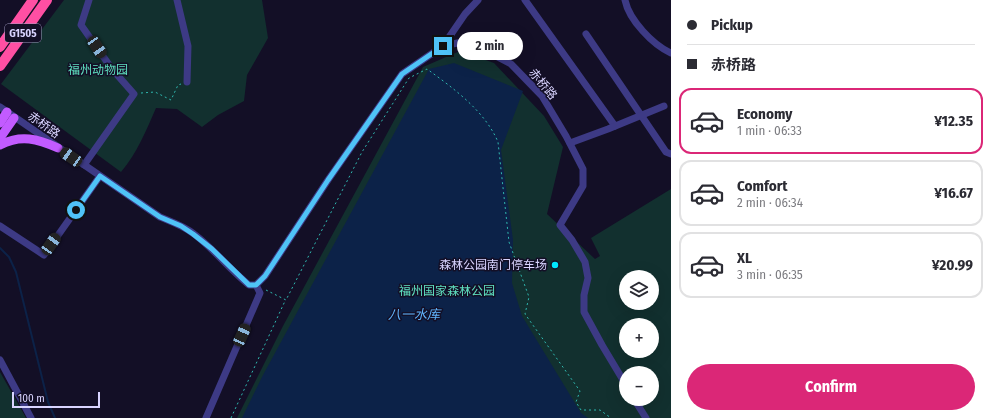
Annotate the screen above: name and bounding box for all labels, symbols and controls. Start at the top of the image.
text: Pickup [711,16,753,34]
road number: G1505 [5,24,41,42]
callout: 2 min [457,32,523,60]
car [85,34,109,60]
route end [434,37,452,55]
text: 2 min [476,38,504,53]
text: 赤桥路 [711,56,756,74]
park label: 福州动物园 [68,63,128,77]
street label: 赤桥路 [526,66,560,102]
icon: car [689,103,725,139]
text: Economy [737,105,792,123]
street label: 赤桥路 [25,109,63,141]
text: ¥12.35 [934,112,973,130]
text: 1 min · 06:33 [737,123,802,138]
car [58,145,84,169]
icon: car [689,175,725,211]
text: Comfort [737,177,788,195]
text: ¥16.67 [934,184,973,202]
text: 2 min · 06:34 [737,195,803,210]
route start [67,201,85,219]
car [39,231,63,257]
icon: car [689,247,725,283]
text: XL [737,249,752,267]
text: ¥20.99 [932,256,973,274]
place label: 森林公园南门停车场 [439,258,547,272]
marker: 森林公园南门停车场 [550,260,560,270]
text: 3 min · 06:35 [737,267,803,282]
map controls [619,270,659,406]
button: layers [619,270,659,310]
park label: 福州国家森林公园 [399,284,495,298]
water label: 八一水库 [388,307,442,322]
button: + [619,318,659,358]
car [232,322,252,348]
button: Confirm [687,364,975,410]
button: − [619,366,659,406]
scale bar [12,390,100,409]
text: 100 m [18,392,45,405]

